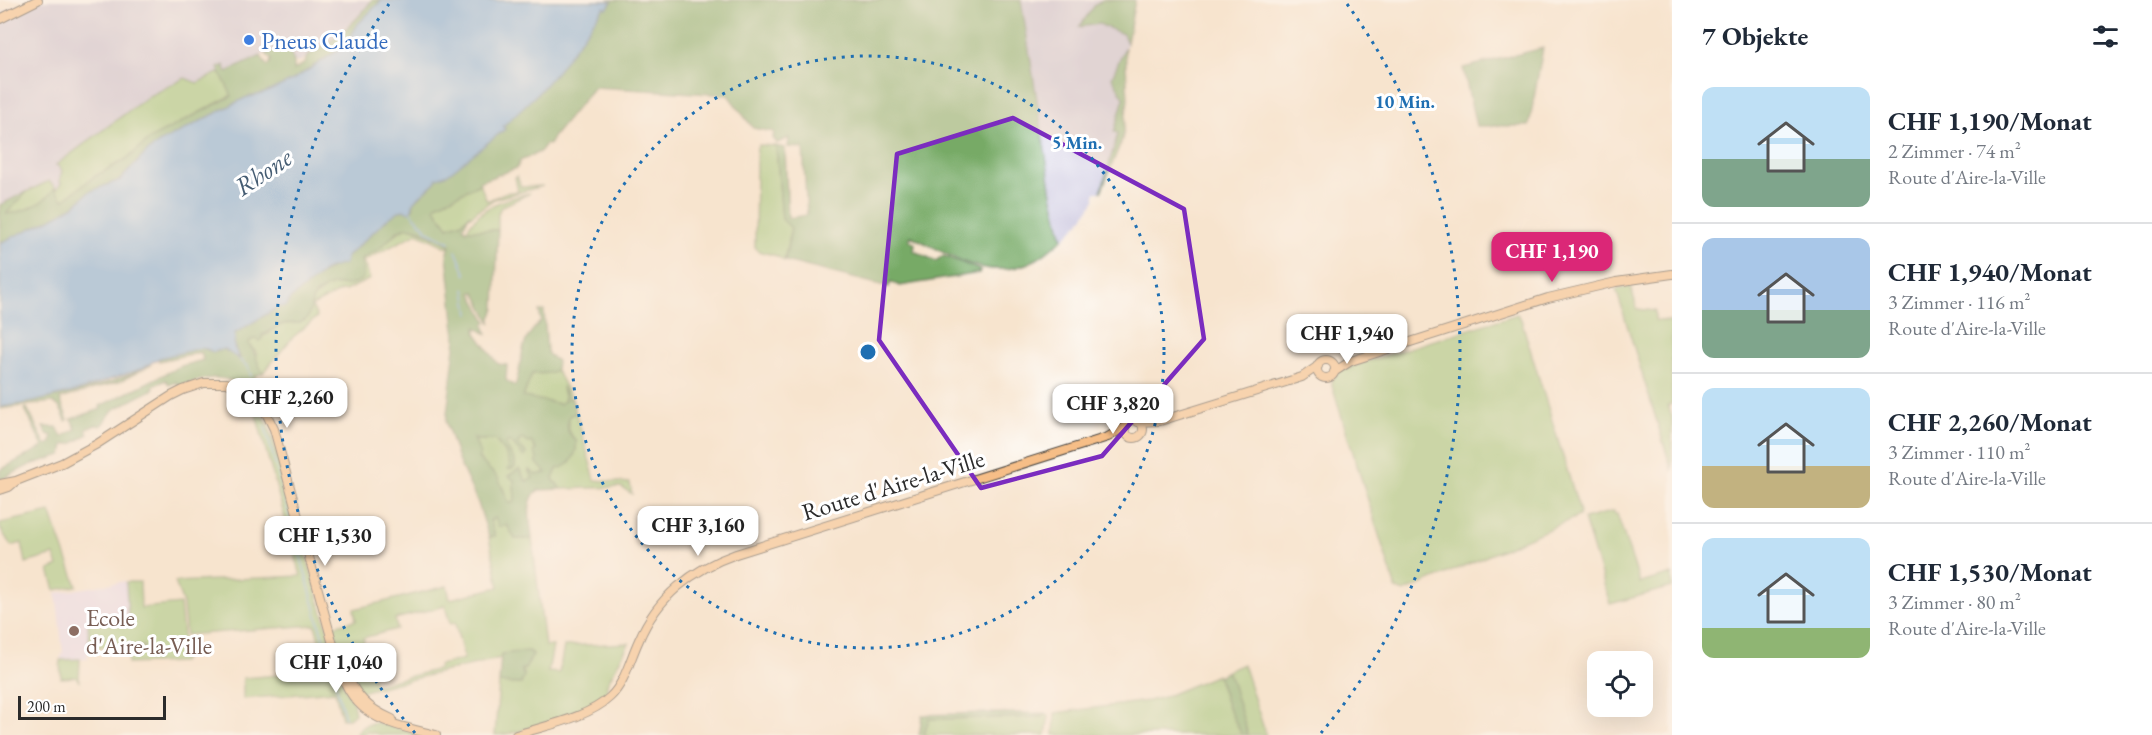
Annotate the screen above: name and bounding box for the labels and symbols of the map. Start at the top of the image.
place label: Pneus Claude [261,25,388,56]
marker: Pneus Claude [242,33,256,47]
text: 10 Min. [1375,90,1435,113]
text: 5 Min. [1052,131,1102,154]
water label: Rhone [227,140,300,204]
pin: CHF 1,190 [1483,232,1621,283]
pin: CHF 1,940 [1278,314,1416,365]
centre of rings [858,342,878,362]
pin: CHF 2,260 [218,378,356,429]
pin: CHF 3,820 [1044,384,1182,435]
street label: Route d'Aire-la-Ville [798,442,988,528]
pin: CHF 3,160 [629,506,767,557]
pin: CHF 1,530 [256,516,394,567]
place label: Ecole d'Aire-la-Ville [86,602,212,661]
marker: Ecole d'Aire-la-Ville [67,624,81,638]
pin: CHF 1,040 [267,643,405,694]
scale bar [18,693,166,720]

